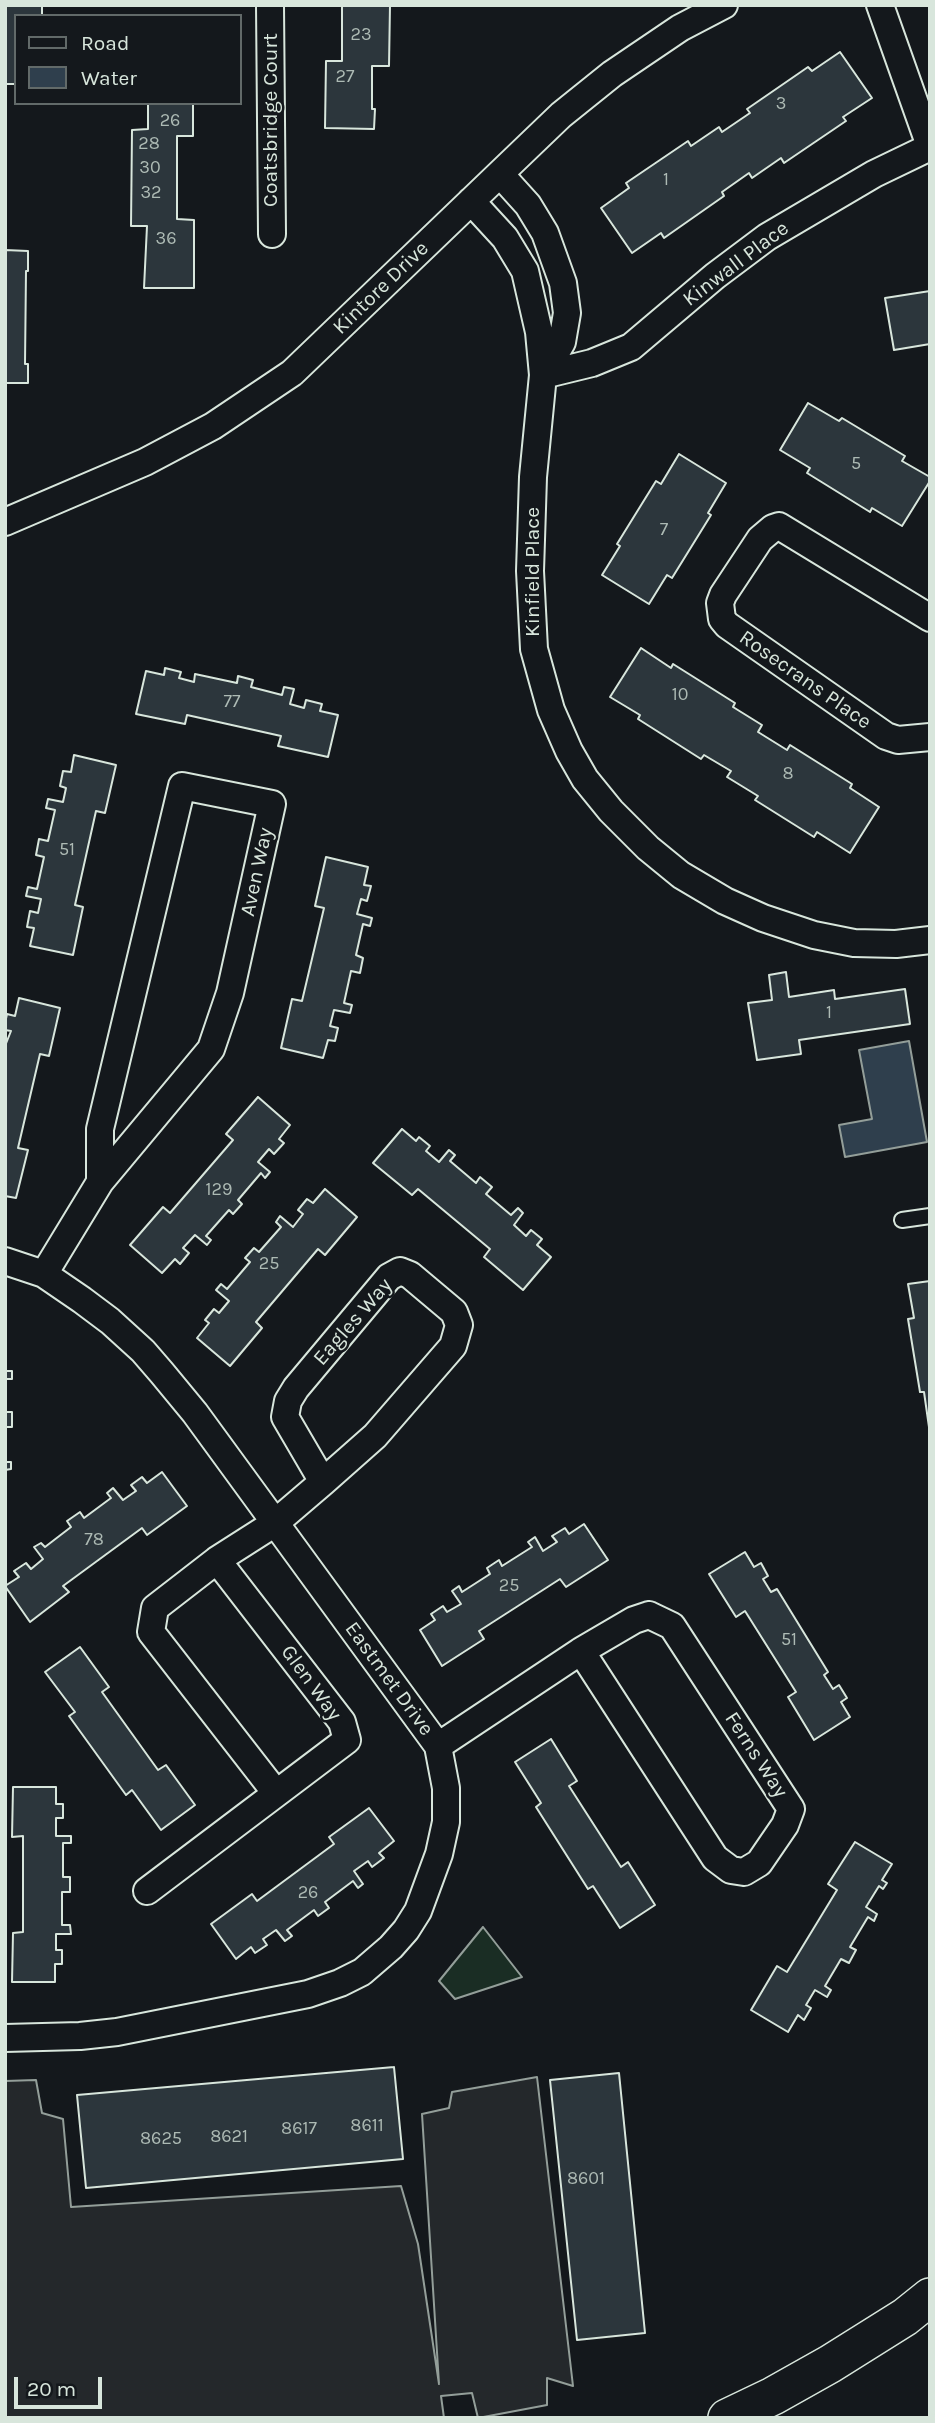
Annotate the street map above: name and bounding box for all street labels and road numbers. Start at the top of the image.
street label: Coatsbridge Court [258,33,284,207]
street label: Kinwall Place [678,216,794,312]
street label: Kintore Drive [328,236,434,340]
street label: Kinfield Place [520,507,546,637]
street label: Rosecrans Place [734,625,876,735]
street label: Aven Way [235,825,279,919]
street label: Eagles Way [308,1273,398,1371]
street label: Eastmet Drive [339,1617,439,1741]
street label: Glen Way [275,1640,347,1726]
street label: Ferns Way [719,1707,793,1803]

